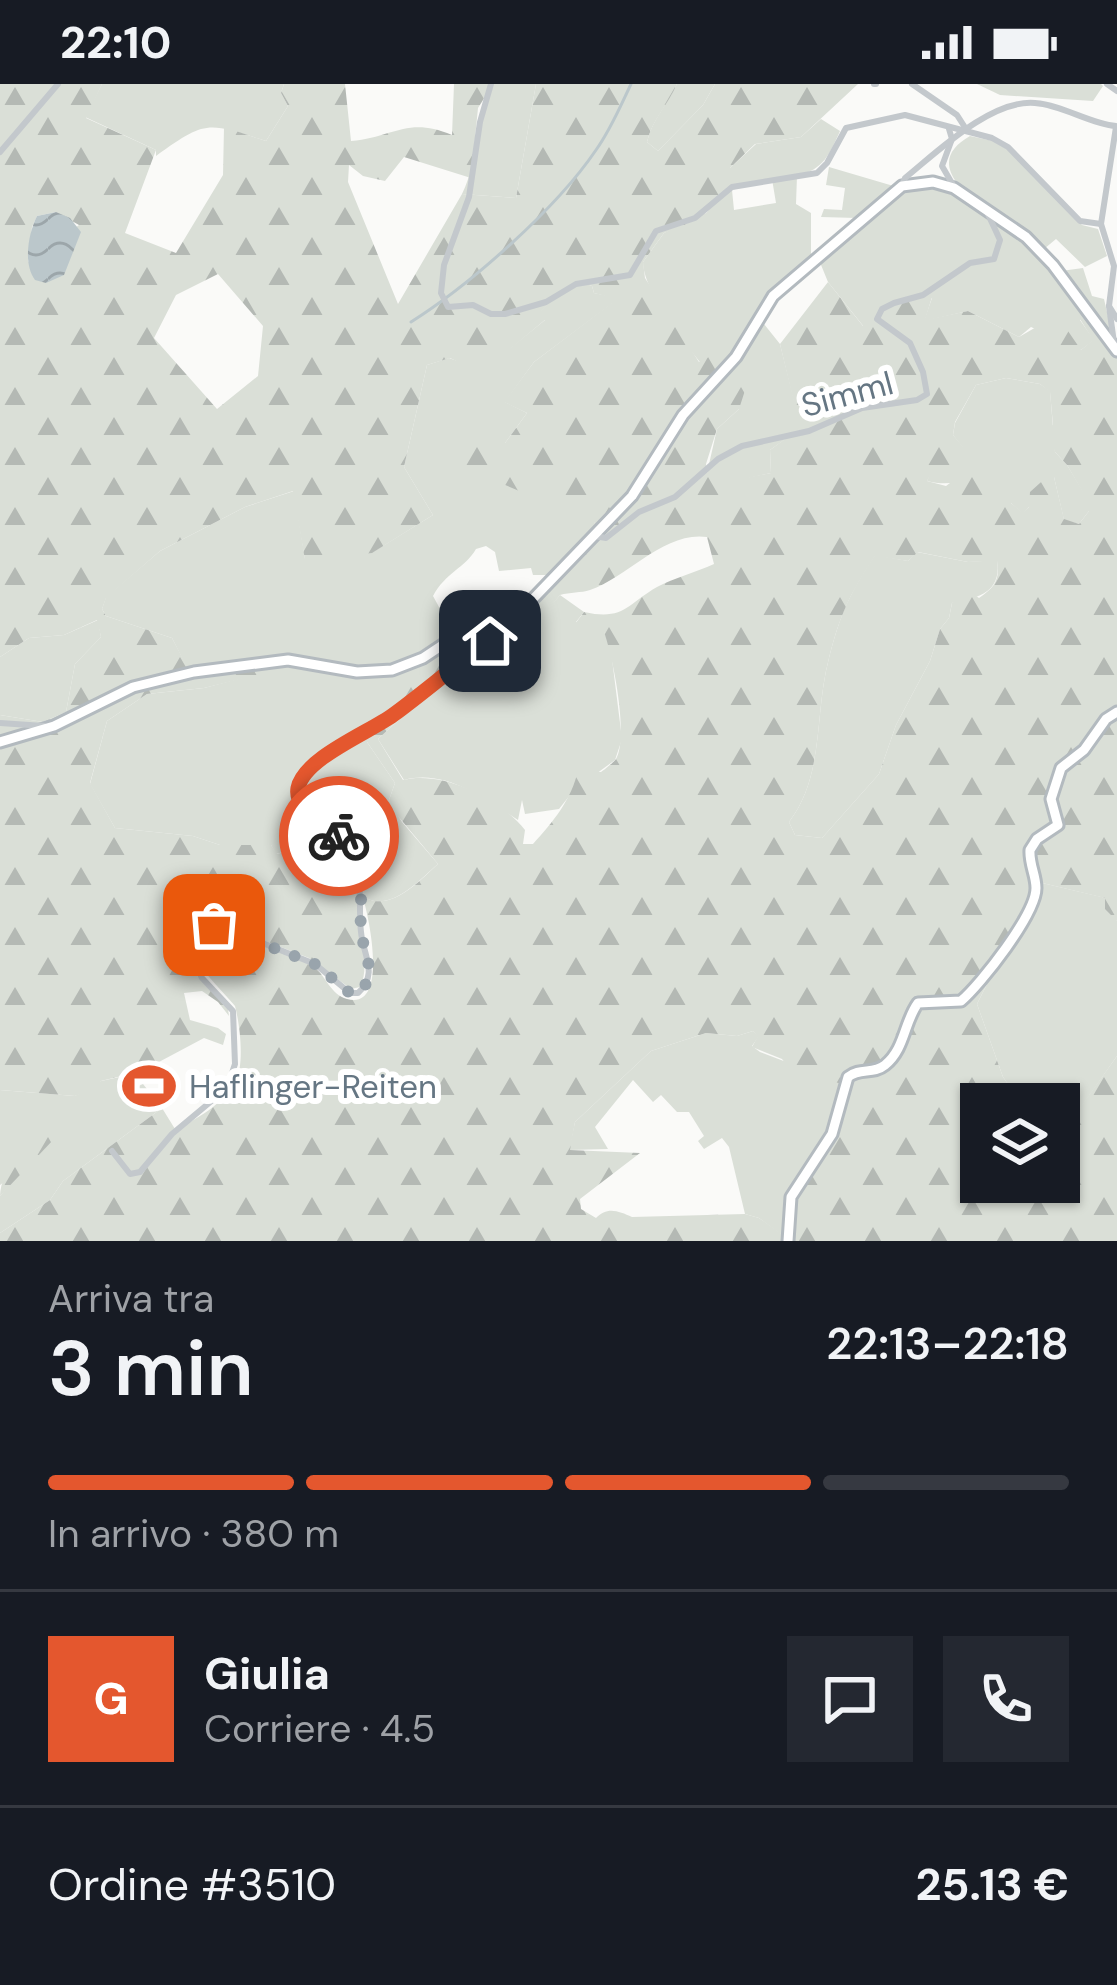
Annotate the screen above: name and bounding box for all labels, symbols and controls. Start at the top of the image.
text: 22:10 [60,13,171,72]
street label: Simml [796,361,898,427]
pin [439,590,541,692]
icon: home [457,608,523,674]
courier [279,776,399,896]
icon: bike [306,803,372,869]
pin [163,874,265,976]
icon: bag [181,892,247,958]
sports icon: Haflinger-Reiten [120,1057,178,1115]
place label: Haflinger-Reiten [189,1065,437,1108]
map controls [960,1083,1080,1203]
button: layers [960,1083,1080,1203]
text: Arriva tra [48,1273,214,1324]
text: 22:13–22:18 [826,1314,1069,1373]
text: 3 min [48,1318,254,1419]
text: In arrivo · 380 m [48,1508,339,1559]
button: chat [787,1636,913,1762]
button: phone [943,1636,1069,1762]
text: Giulia [204,1644,330,1703]
text: G [93,1669,129,1728]
text: Corriere · 4.5 [204,1703,435,1754]
text: Ordine #3510 [48,1855,336,1914]
text: 25.13 € [916,1855,1069,1914]

